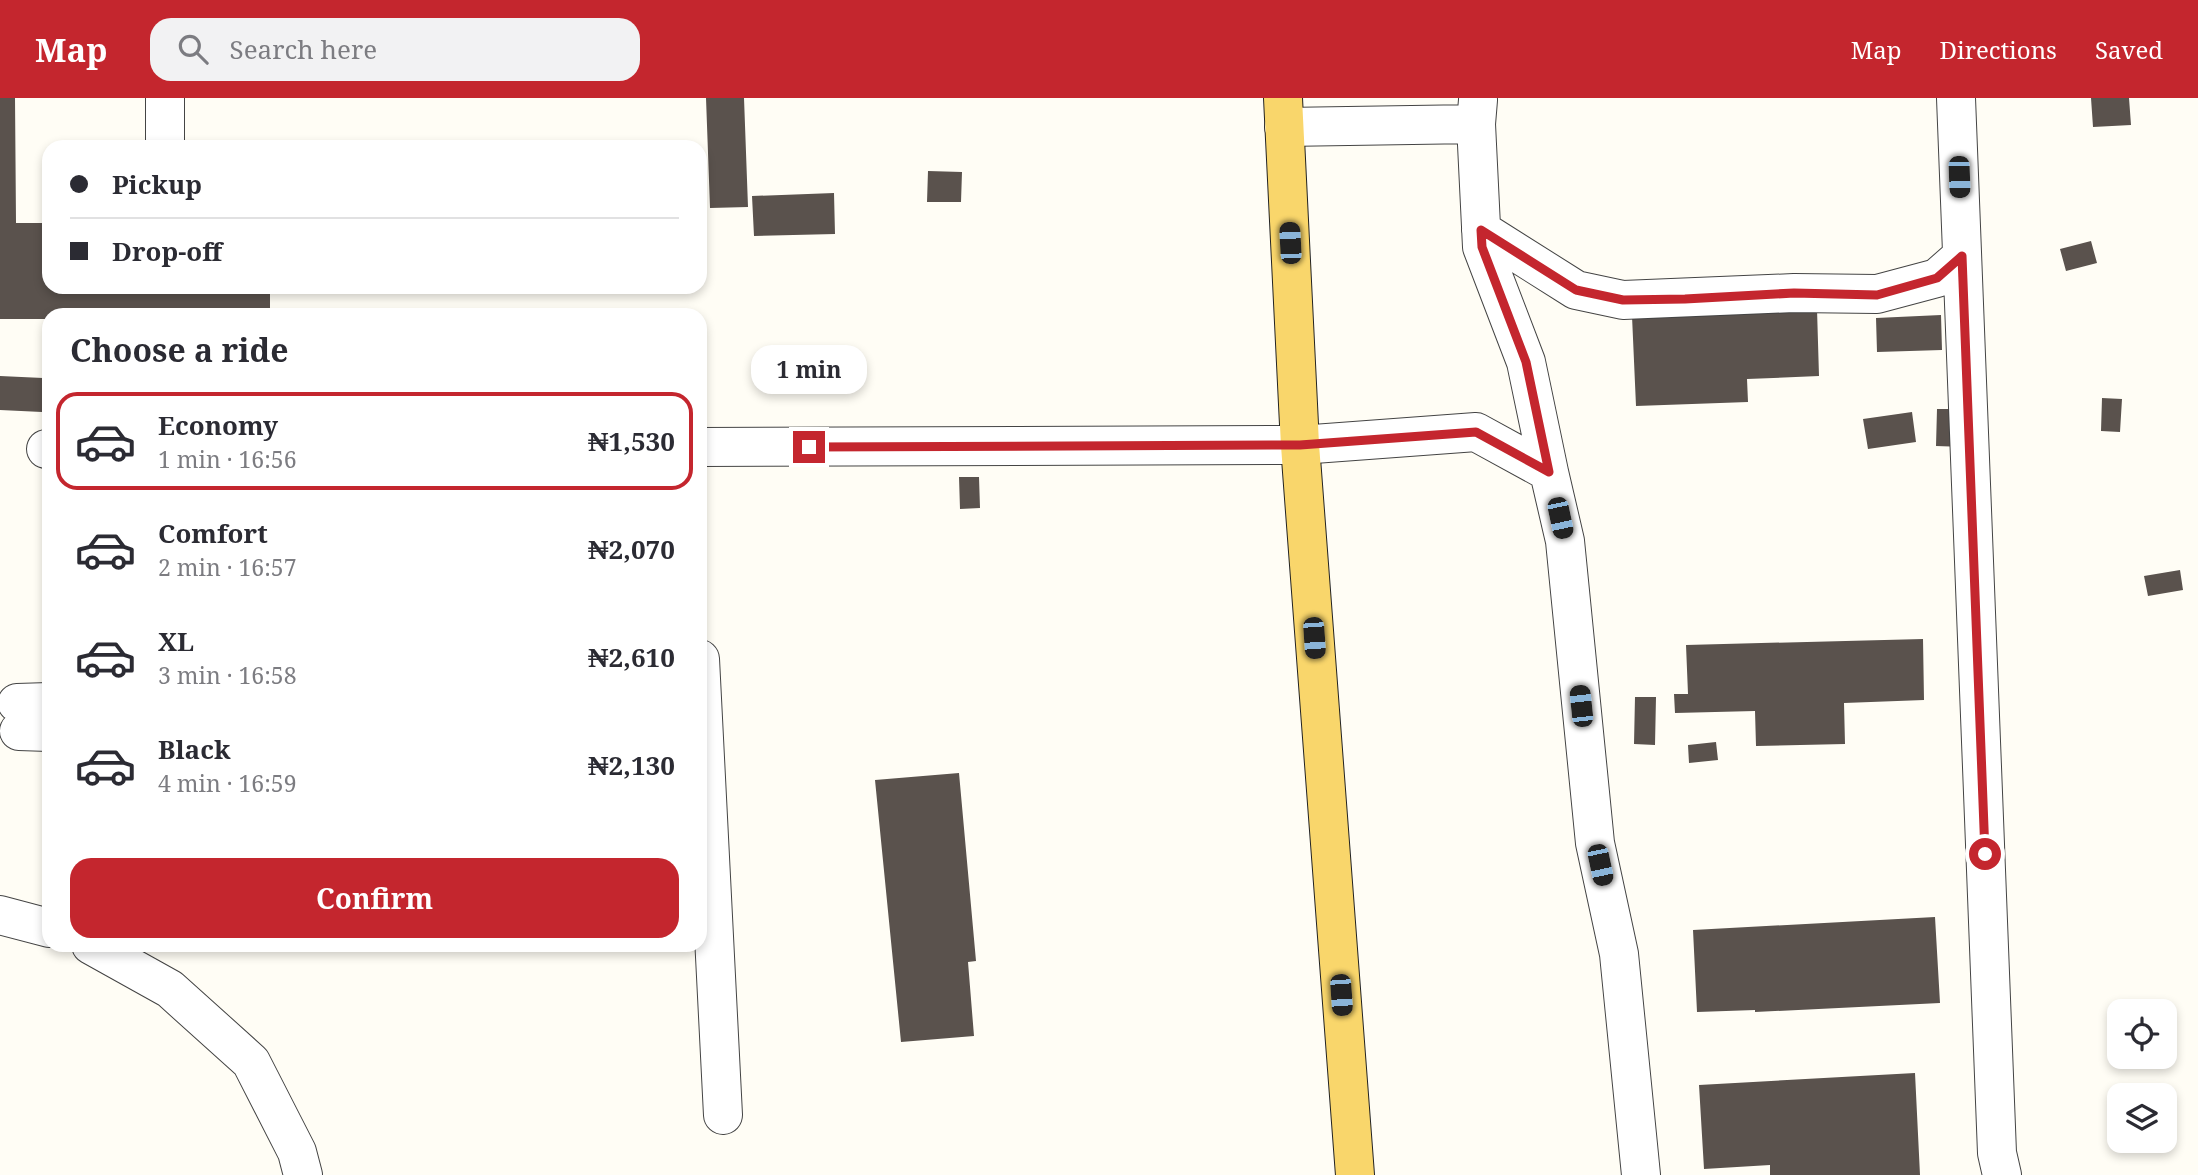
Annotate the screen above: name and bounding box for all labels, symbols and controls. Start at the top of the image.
search box [150,18,640,81]
text: Map [35,27,108,72]
icon: search [174,30,212,68]
text: Search here [230,31,377,67]
text: Map [1851,33,1902,66]
text: Directions [1940,33,2057,66]
text: Saved [2095,33,2163,66]
car [1948,156,1971,198]
text: Pickup [112,166,202,202]
car [1279,221,1302,265]
text: Drop-off [112,233,222,269]
text: Choose a ride [70,328,289,371]
callout: 1 min [751,345,867,394]
text: 1 min [776,353,842,385]
text: Economy [158,407,278,443]
icon: car [74,410,137,473]
text: ₦1,530 [588,423,675,459]
route end [793,431,825,463]
text: 1 min · 16:56 [158,443,296,475]
car [1546,495,1575,541]
text: Comfort [158,515,268,551]
icon: car [74,518,137,581]
text: ₦2,070 [588,531,675,567]
text: 2 min · 16:57 [158,551,296,583]
car [1303,616,1326,660]
text: XL [158,623,194,659]
icon: car [74,626,137,689]
text: ₦2,610 [588,639,675,675]
text: 3 min · 16:58 [158,659,296,691]
car [1569,684,1594,728]
text: Black [158,731,231,767]
icon: car [74,734,137,797]
text: ₦2,130 [588,747,675,783]
text: 4 min · 16:59 [158,767,296,799]
route start [1969,838,2001,870]
car [1586,842,1615,888]
button: Confirm [70,858,679,938]
car [1330,973,1353,1017]
map controls [2107,999,2177,1153]
button: locate [2107,999,2177,1069]
button: layers [2107,1083,2177,1153]

